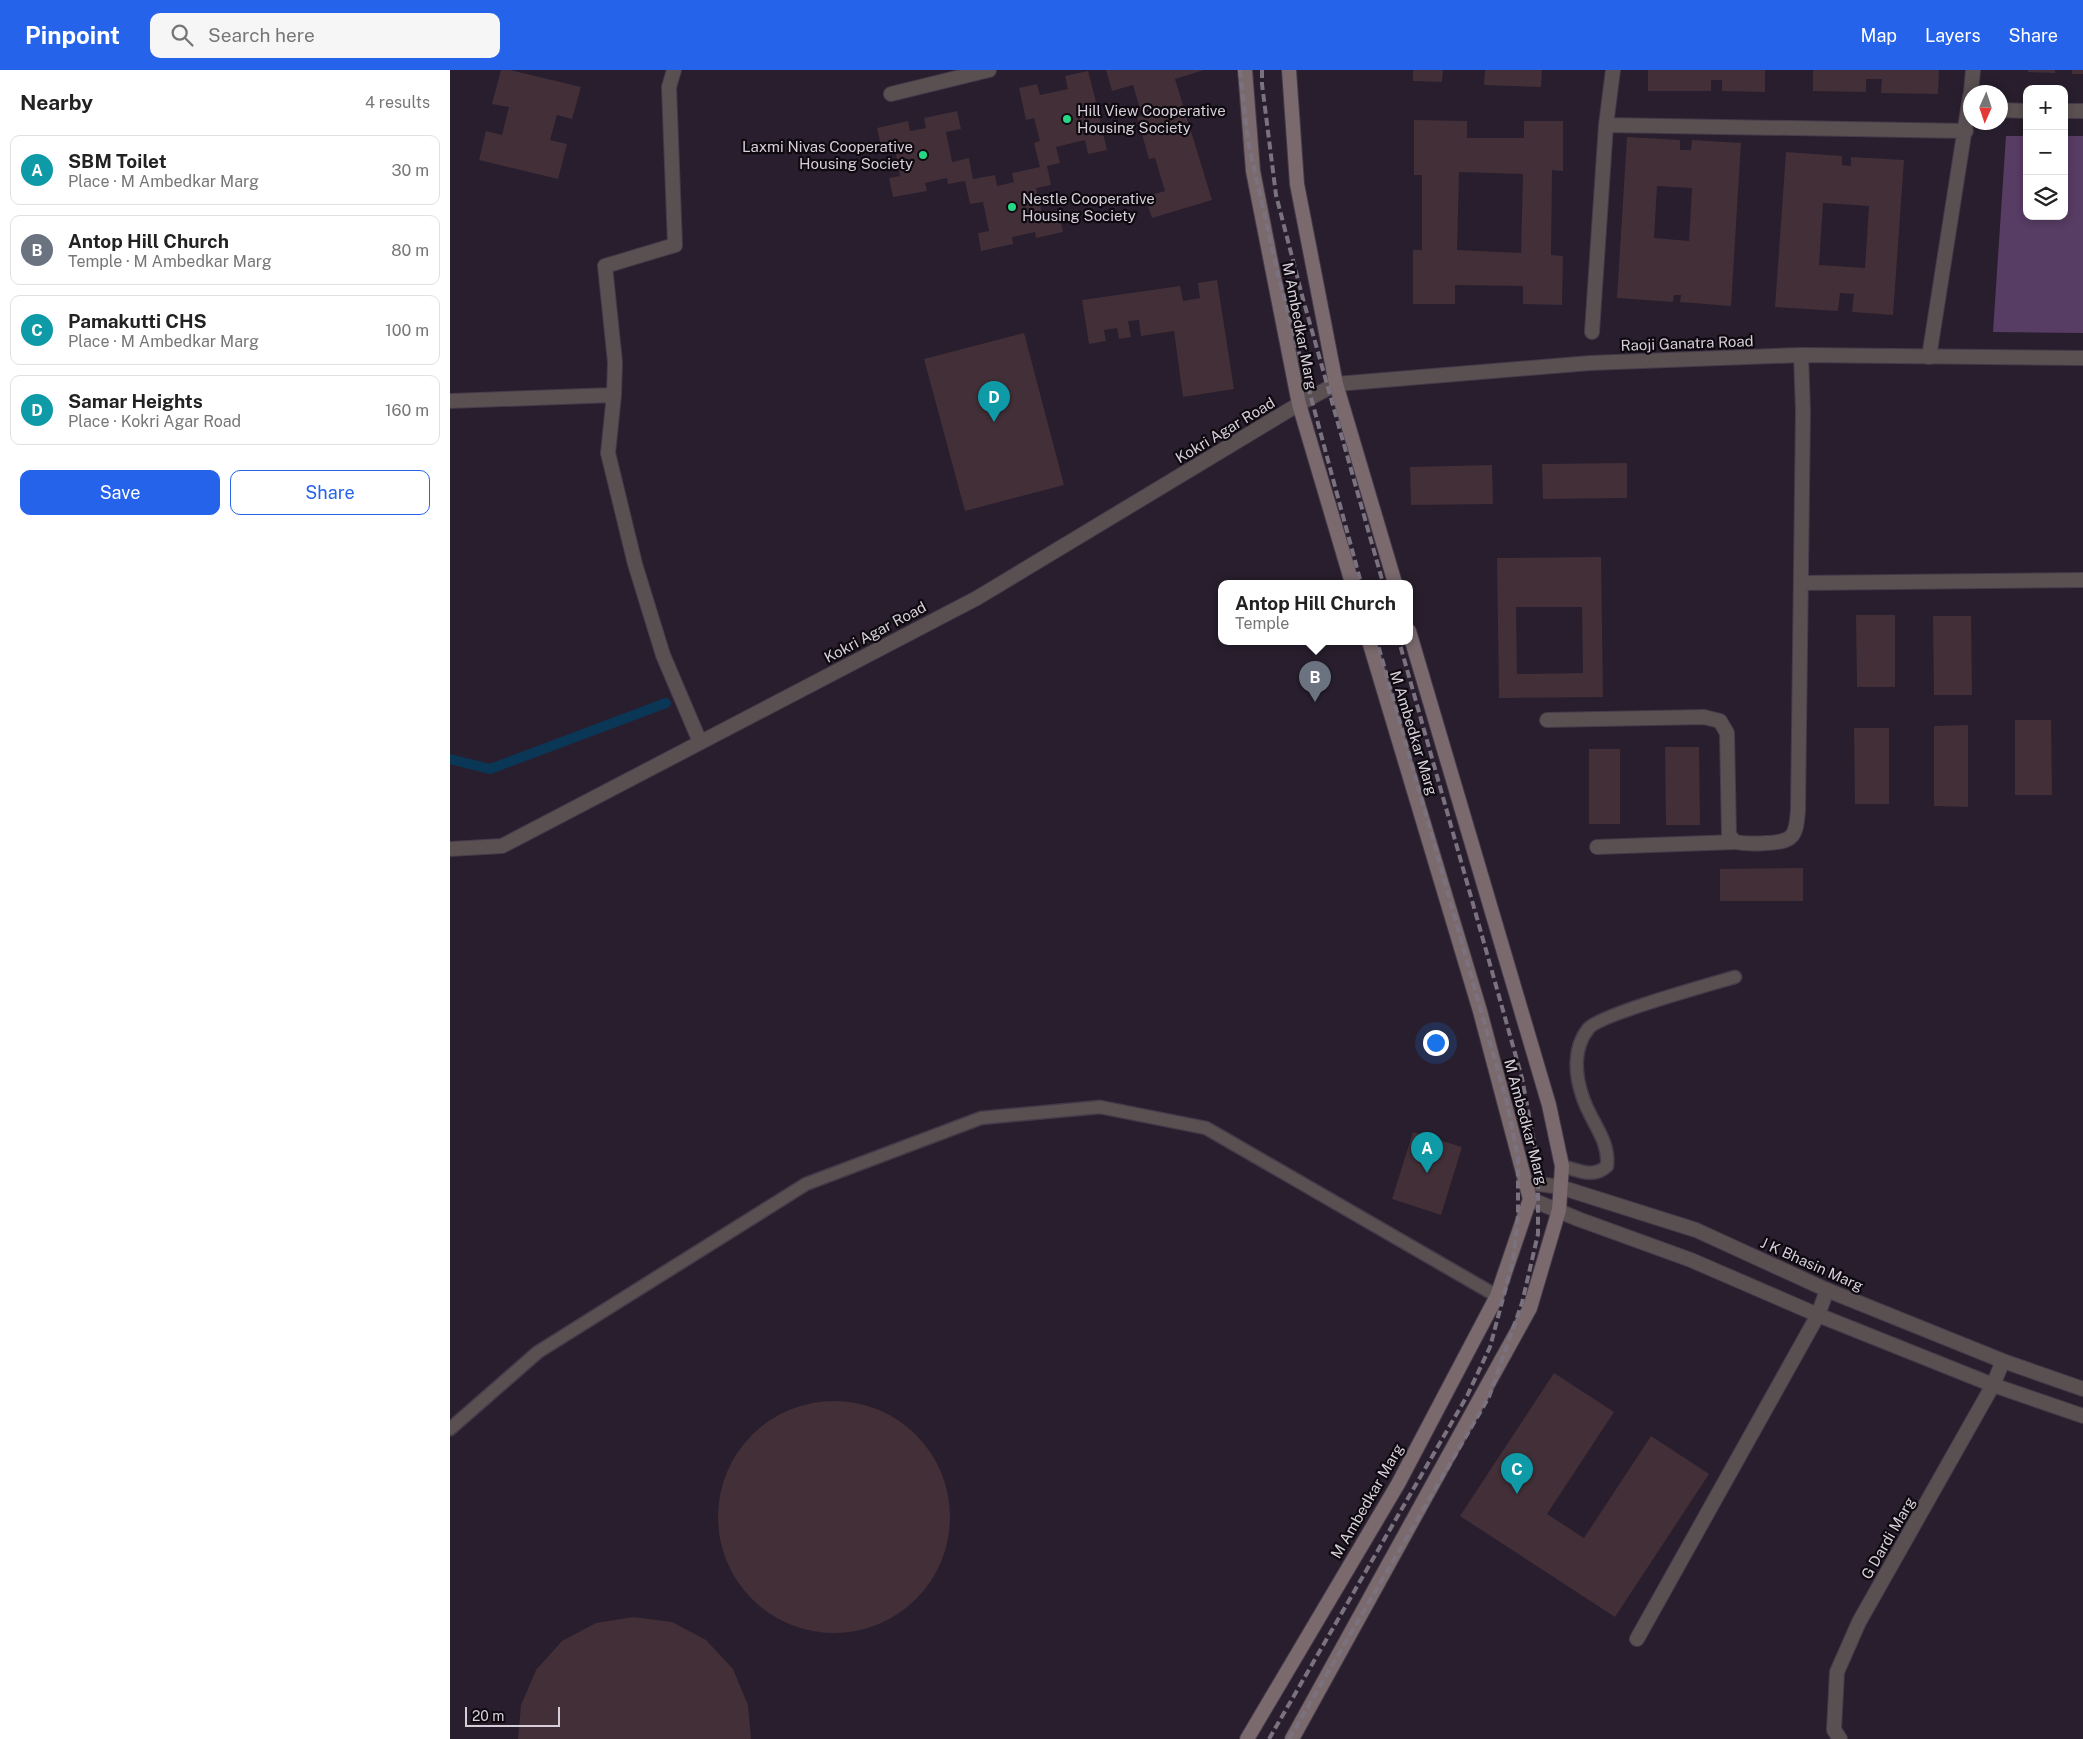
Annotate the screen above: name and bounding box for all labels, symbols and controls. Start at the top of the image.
search box [150,13,500,58]
text: Pinpoint [25,21,120,49]
icon: search [168,21,196,49]
text: Search here [208,24,315,46]
text: Map [1861,25,1897,46]
text: Layers [1925,25,1981,46]
text: Share [2009,25,2058,46]
north arrow [1963,85,2008,130]
map controls [2023,85,2068,220]
button: + [2023,85,2068,130]
text: Nearby [20,90,93,115]
text: 4 results [365,93,430,112]
place label: Hill View Cooperative Housing Society [1077,102,1226,136]
marker: Hill View Cooperative Housing Society [1061,113,1073,125]
button: − [2023,130,2068,175]
place label: Laxmi Nivas Cooperative Housing Society [742,138,913,172]
marker: Laxmi Nivas Cooperative Housing Society [917,149,929,161]
text: SBM Toilet [68,150,167,172]
text: A [31,161,43,180]
text: 30 m [392,161,429,180]
text: Place · M Ambedkar Marg [68,172,259,191]
button: layers [2023,175,2068,220]
place label: Nestle Cooperative Housing Society [1022,190,1155,224]
marker: Nestle Cooperative Housing Society [1006,201,1018,213]
text: Antop Hill Church [68,230,229,252]
text: B [32,241,42,260]
text: 80 m [391,241,429,260]
text: Temple · M Ambedkar Marg [68,252,272,271]
street label: M Ambedkar Marg [1279,261,1321,391]
text: Pamakutti CHS [68,310,207,332]
text: C [31,321,43,340]
text: 100 m [385,321,429,340]
text: Place · M Ambedkar Marg [68,332,259,351]
street label: Raoji Ganatra Road [1620,332,1754,354]
pin: D [978,381,1010,422]
text: Samar Heights [68,390,203,412]
street label: Kokri Agar Road [1172,394,1278,466]
text: D [31,401,43,420]
text: 160 m [385,401,429,420]
text: Place · Kokri Agar Road [68,412,241,431]
button: Save [20,470,220,515]
button: Share [230,470,430,515]
popup [1218,580,1413,645]
text: Antop Hill Church [1235,592,1396,614]
street label: Kokri Agar Road [821,598,929,666]
text: Temple [1235,614,1289,633]
pin: B [1299,661,1331,702]
street label: M Ambedkar Marg [1387,669,1441,797]
your location [1423,1030,1449,1056]
street label: M Ambedkar Marg [1501,1057,1551,1187]
pin: A [1411,1132,1443,1173]
street label: J K Bhasin Marg [1758,1234,1866,1294]
street label: M Ambedkar Marg [1327,1441,1407,1561]
pin: C [1501,1453,1533,1494]
street label: G Dardi Marg [1858,1494,1918,1582]
scale bar [465,1704,560,1727]
text: 20 m [472,1708,504,1724]

